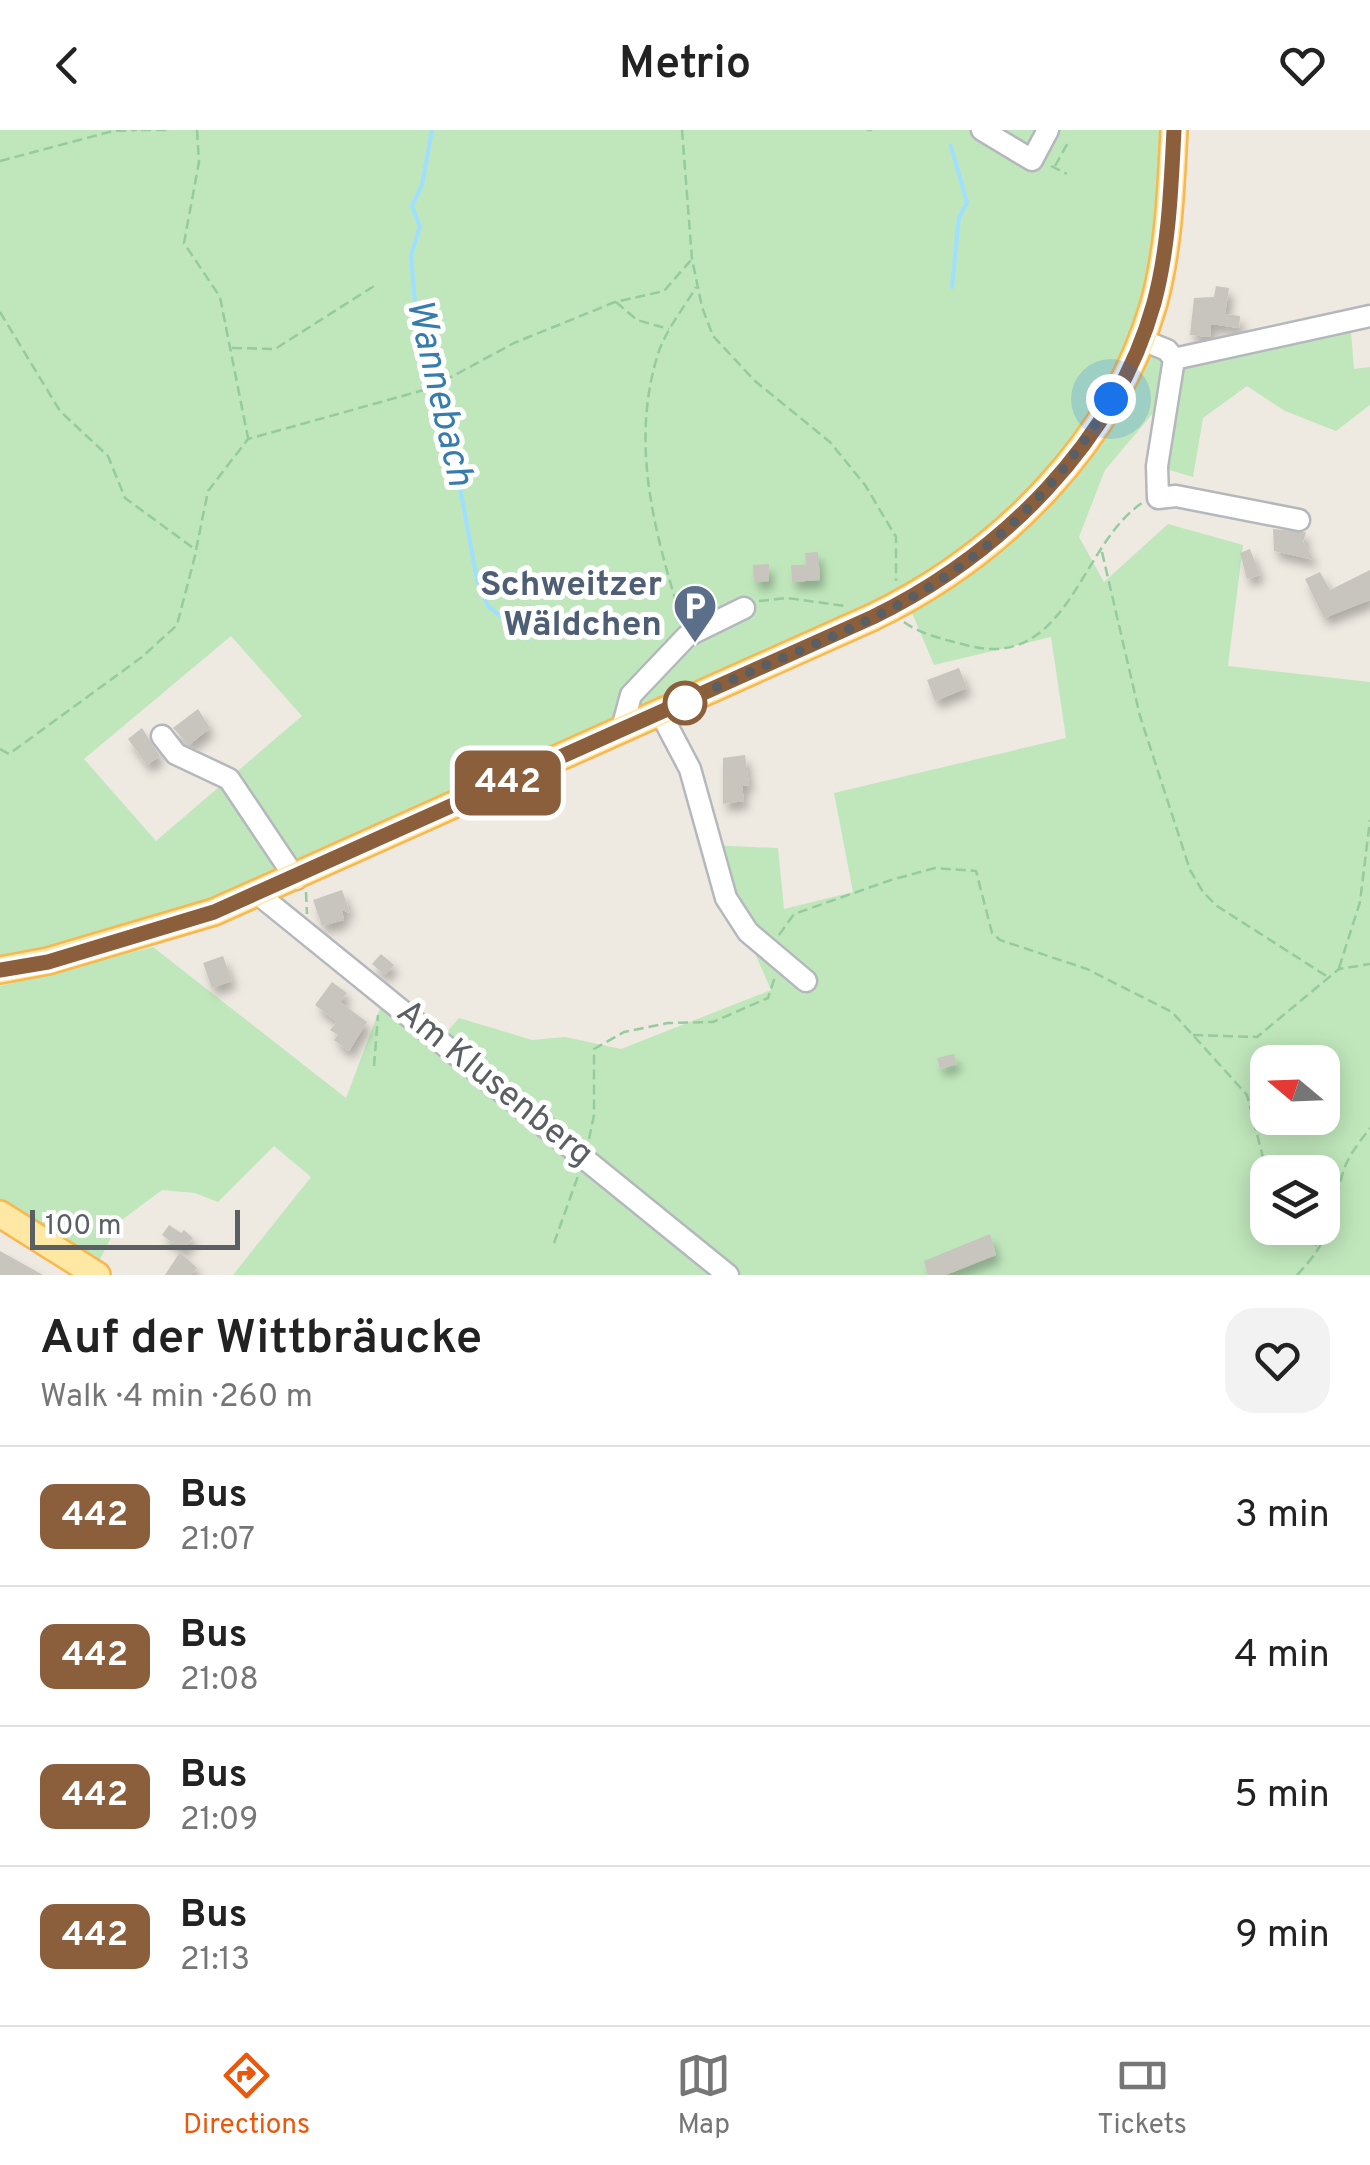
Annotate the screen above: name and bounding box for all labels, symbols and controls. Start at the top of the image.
text: Metrio [619,37,751,94]
icon: back [40,38,95,93]
icon: heart [1275,38,1330,93]
water label: Wannebach [393,295,483,492]
your location [1086,374,1136,424]
place label: Schweitzer Wäldchen [480,564,662,648]
parking icon: Schweitzer Wäldchen [672,583,718,644]
unlabelled marker [664,682,706,724]
line badge: 442 [450,750,566,816]
text: 442 [475,761,541,805]
street label: Am Klusenberg [387,991,601,1177]
north arrow [1250,1045,1340,1135]
map controls [1250,1045,1340,1245]
button: layers [1250,1155,1340,1245]
scale bar [30,1205,240,1250]
text: 100 m [45,1209,121,1245]
button: heart [1225,1308,1330,1413]
text: Auf der Wittbräucke [40,1310,482,1370]
text: Walk · 4 min · 260 m [40,1378,313,1418]
text: Bus [180,1472,247,1521]
text: 3 min [1235,1492,1330,1541]
text: 442 [62,1494,128,1538]
text: 21:07 [180,1521,255,1561]
text: Bus [180,1612,247,1661]
text: 4 min [1234,1632,1330,1681]
text: 442 [62,1634,128,1678]
text: 21:08 [180,1661,259,1701]
text: Bus [180,1752,247,1801]
text: 5 min [1234,1772,1330,1821]
text: 442 [62,1774,128,1818]
text: 21:09 [180,1801,258,1841]
text: Bus [180,1892,247,1941]
text: 9 min [1235,1912,1330,1961]
text: 442 [62,1914,128,1958]
text: 21:13 [180,1941,250,1981]
tab: Directions [183,2048,310,2144]
tab: Map [676,2048,731,2144]
tab: Tickets [1097,2048,1187,2144]

